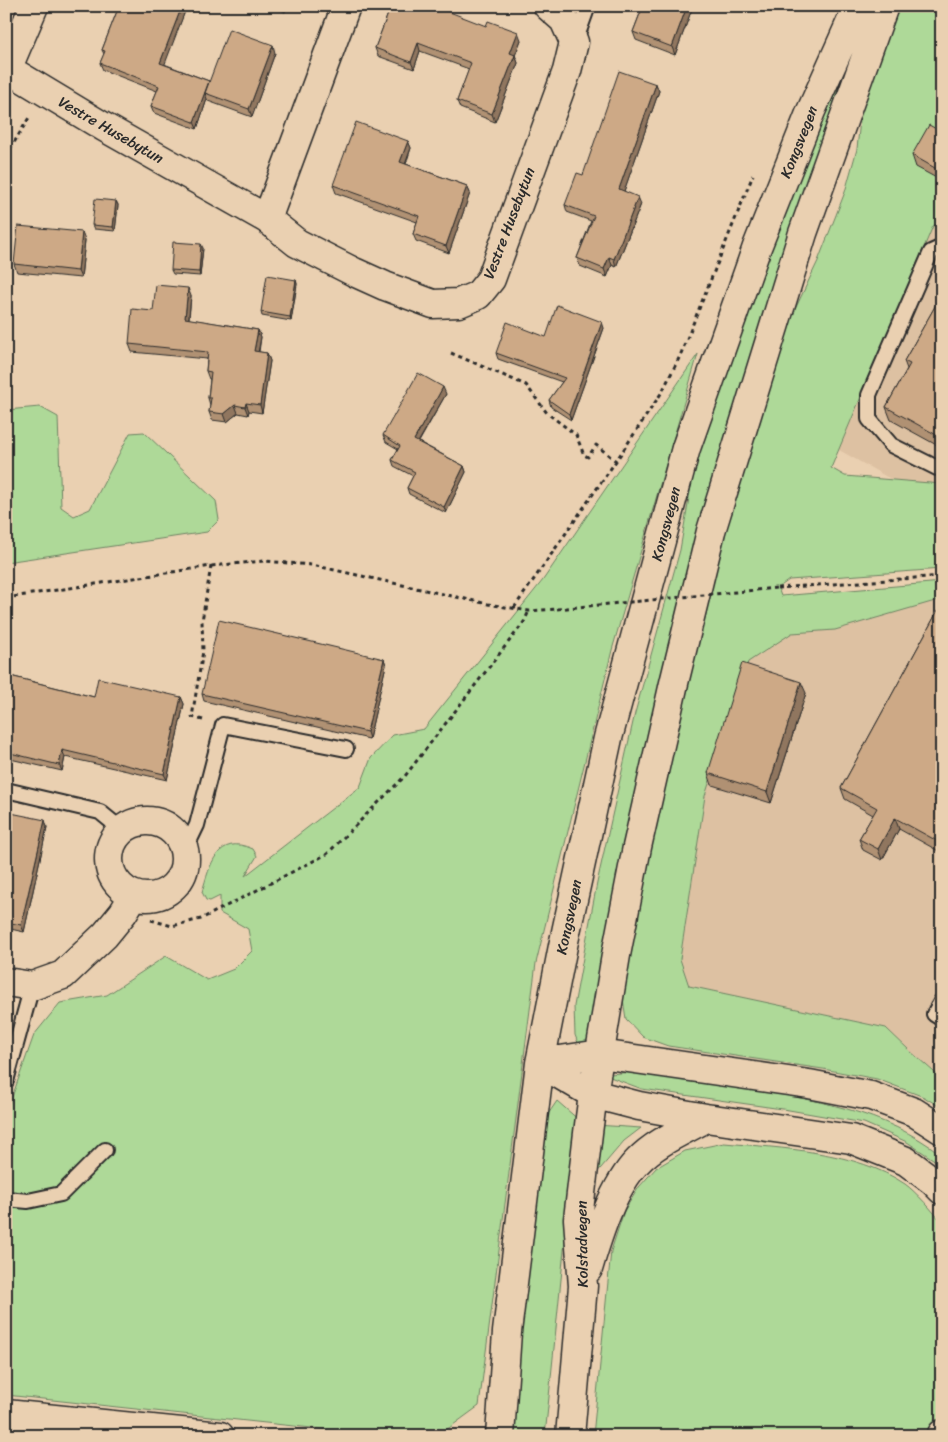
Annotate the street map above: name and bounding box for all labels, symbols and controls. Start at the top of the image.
street label: Vestre Husebytun [53,89,169,171]
street label: Kongsvegen [773,102,825,182]
street label: Vestre Husebytun [476,163,542,283]
street label: Kongsvegen [644,484,688,564]
street label: Kongsvegen [548,877,590,957]
street label: Kolstadvegen [568,1200,596,1288]

